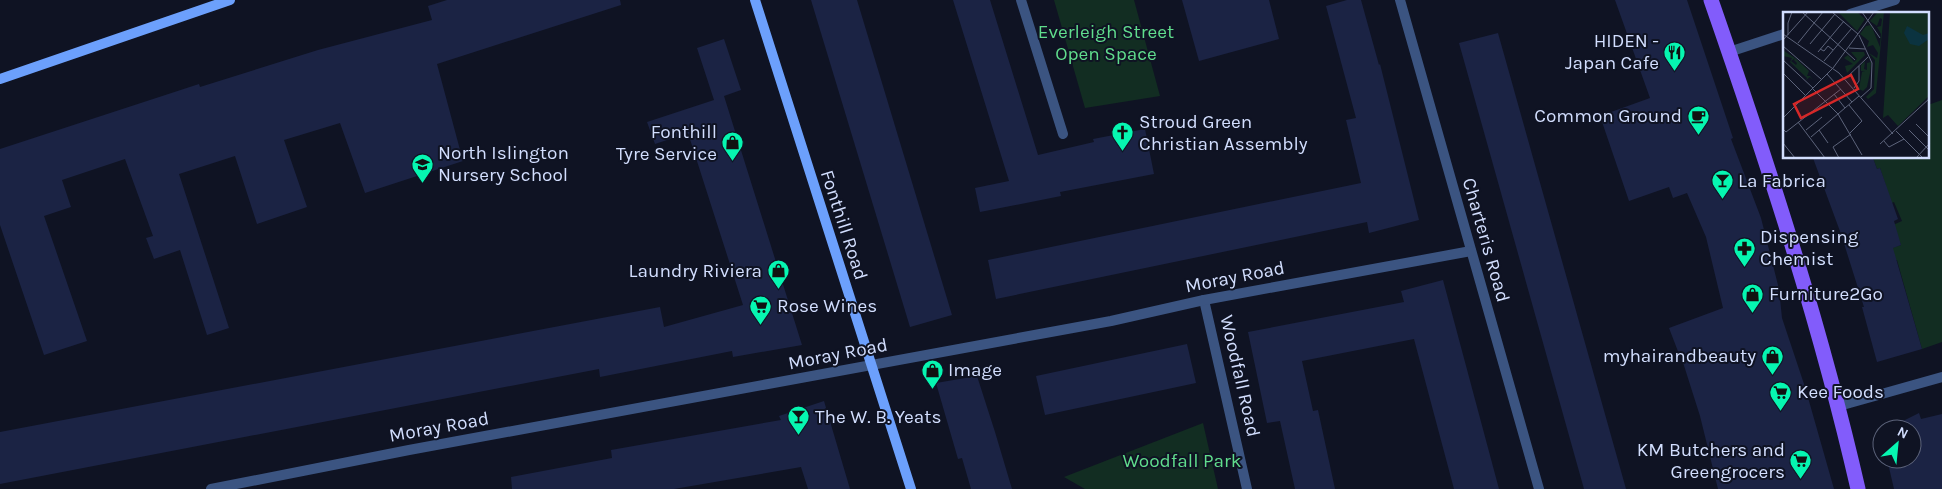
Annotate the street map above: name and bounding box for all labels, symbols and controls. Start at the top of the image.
inset map [1783,12,1930,159]
park label: Everleigh Street Open Space [1038,21,1174,65]
place label: HIDEN - Japan Cafe [1565,30,1659,74]
restaurant icon: HIDEN - Japan Cafe [1663,40,1687,71]
cafe icon: Common Ground [1686,104,1710,135]
place label: Common Ground [1534,105,1682,127]
place label: Stroud Green Christian Assembly [1139,111,1308,155]
place label: Fonthill Tyre Service [616,121,717,165]
church icon: Stroud Green Christian Assembly [1111,121,1135,152]
shop icon: Fonthill Tyre Service [721,131,745,162]
place label: North Islington Nursery School [438,142,569,186]
school or university icon: North Islington Nursery School [410,152,434,183]
street label: Fonthill Road [816,167,872,283]
bar icon: La Fabrica [1710,169,1734,200]
place label: La Fabrica [1738,170,1826,192]
street label: Charteris Road [1458,175,1514,305]
place label: Dispensing Chemist [1760,226,1859,270]
pharmacy icon: Dispensing Chemist [1732,236,1756,267]
street label: Moray Road [1183,257,1287,297]
shop icon: Laundry Riviera [766,259,790,290]
place label: Laundry Riviera [629,260,762,282]
shop icon: Furniture2Go [1741,282,1765,313]
place label: Furniture2Go [1769,283,1883,305]
supermarket icon: Rose Wines [749,294,773,325]
place label: Rose Wines [777,295,877,317]
street label: Woodfall Road [1215,313,1265,439]
street label: Moray Road [786,334,890,374]
shop icon: myhairandbeauty [1760,344,1784,375]
place label: myhairandbeauty [1603,345,1756,367]
shop icon: Image [920,358,944,389]
place label: Image [948,359,1002,381]
supermarket icon: Kee Foods [1769,380,1793,411]
place label: Kee Foods [1797,381,1884,403]
bar icon: The W. B. Yeats [787,405,811,436]
place label: The W. B. Yeats [815,406,941,428]
street label: Moray Road [387,407,491,447]
north arrow [1872,419,1922,469]
text: N [1894,423,1911,443]
place label: KM Butchers and Greengrocers [1637,439,1785,483]
supermarket icon: KM Butchers and Greengrocers [1789,449,1813,480]
park label: Woodfall Park [1122,450,1242,472]

